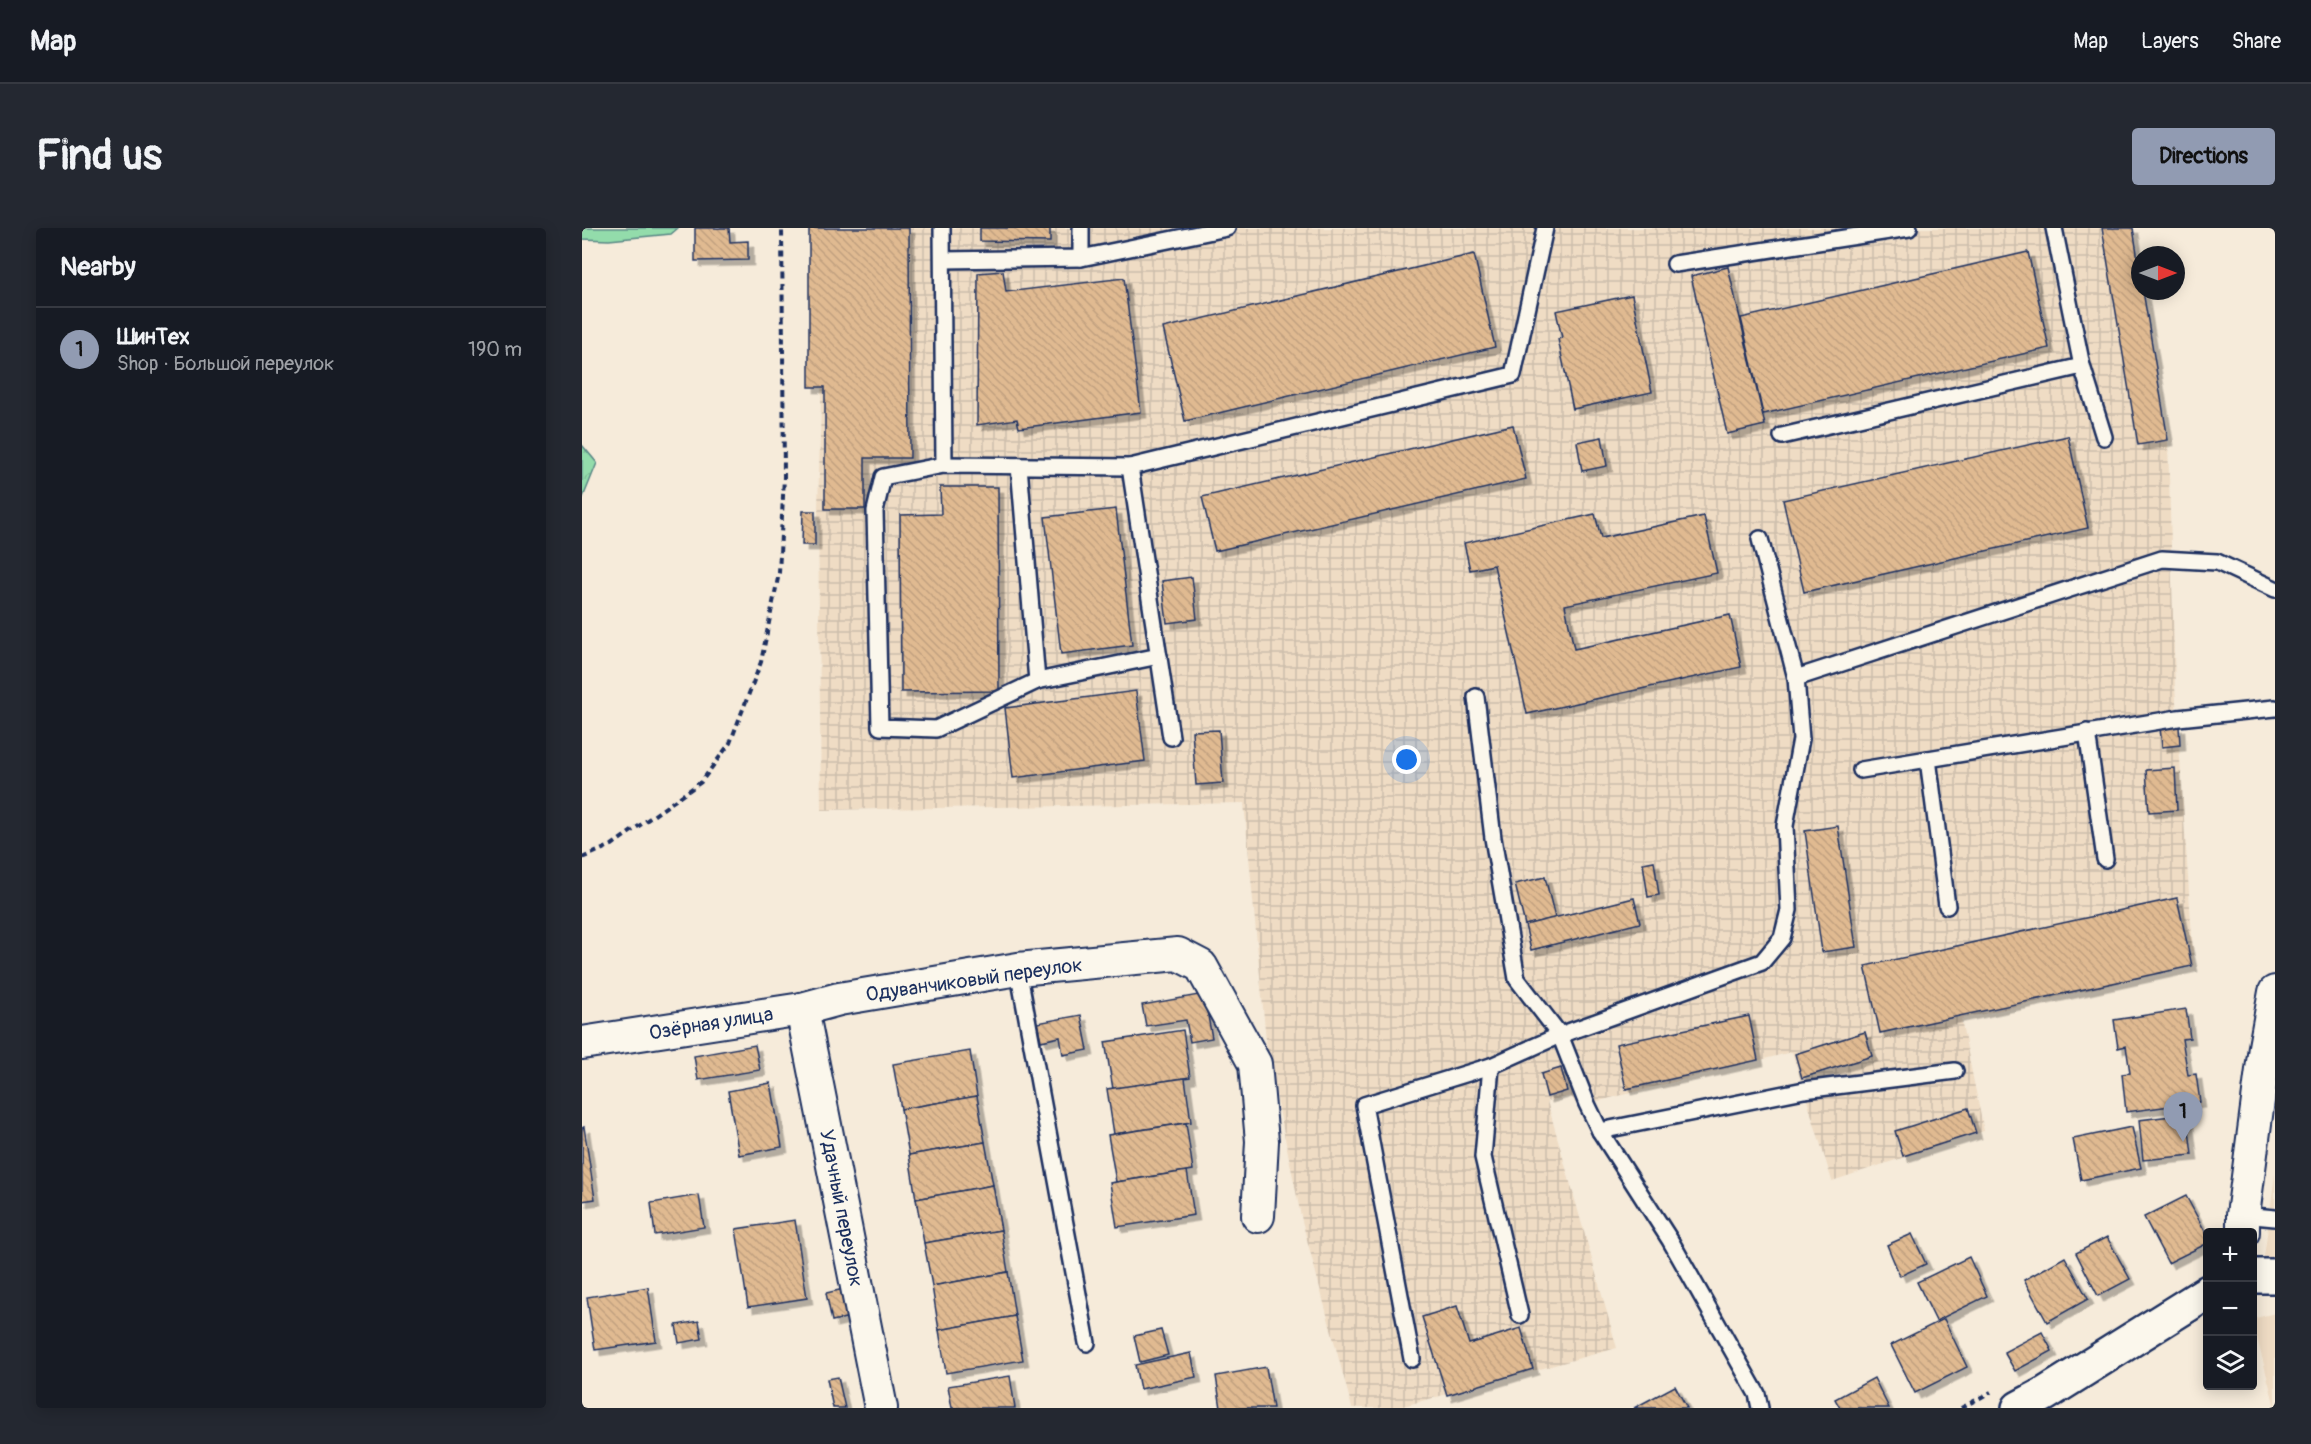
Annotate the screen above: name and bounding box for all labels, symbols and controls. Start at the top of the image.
text: Map [30,24,76,59]
text: Map [2073,28,2108,55]
text: Layers [2141,28,2199,55]
text: Share [2232,28,2281,55]
button: Directions [2132,128,2275,185]
text: Find us [36,130,162,182]
north arrow [2131,246,2185,300]
text: Nearby [60,251,136,283]
text: ШинТех [117,323,190,351]
text: 1 [76,337,83,362]
text: 190 m [468,337,522,362]
text: Shop · Большой переулок [117,351,334,376]
your location [1392,745,1421,774]
street label: Одуванчиковый переулок [864,952,1084,1007]
street label: Озёрная улица [647,1001,775,1046]
pin: 1 [2164,1092,2202,1142]
street label: Удачный переулок [814,1127,869,1289]
map controls [2203,1228,2257,1390]
button: + [2203,1228,2257,1282]
button: − [2203,1282,2257,1336]
button: layers [2203,1336,2257,1390]

